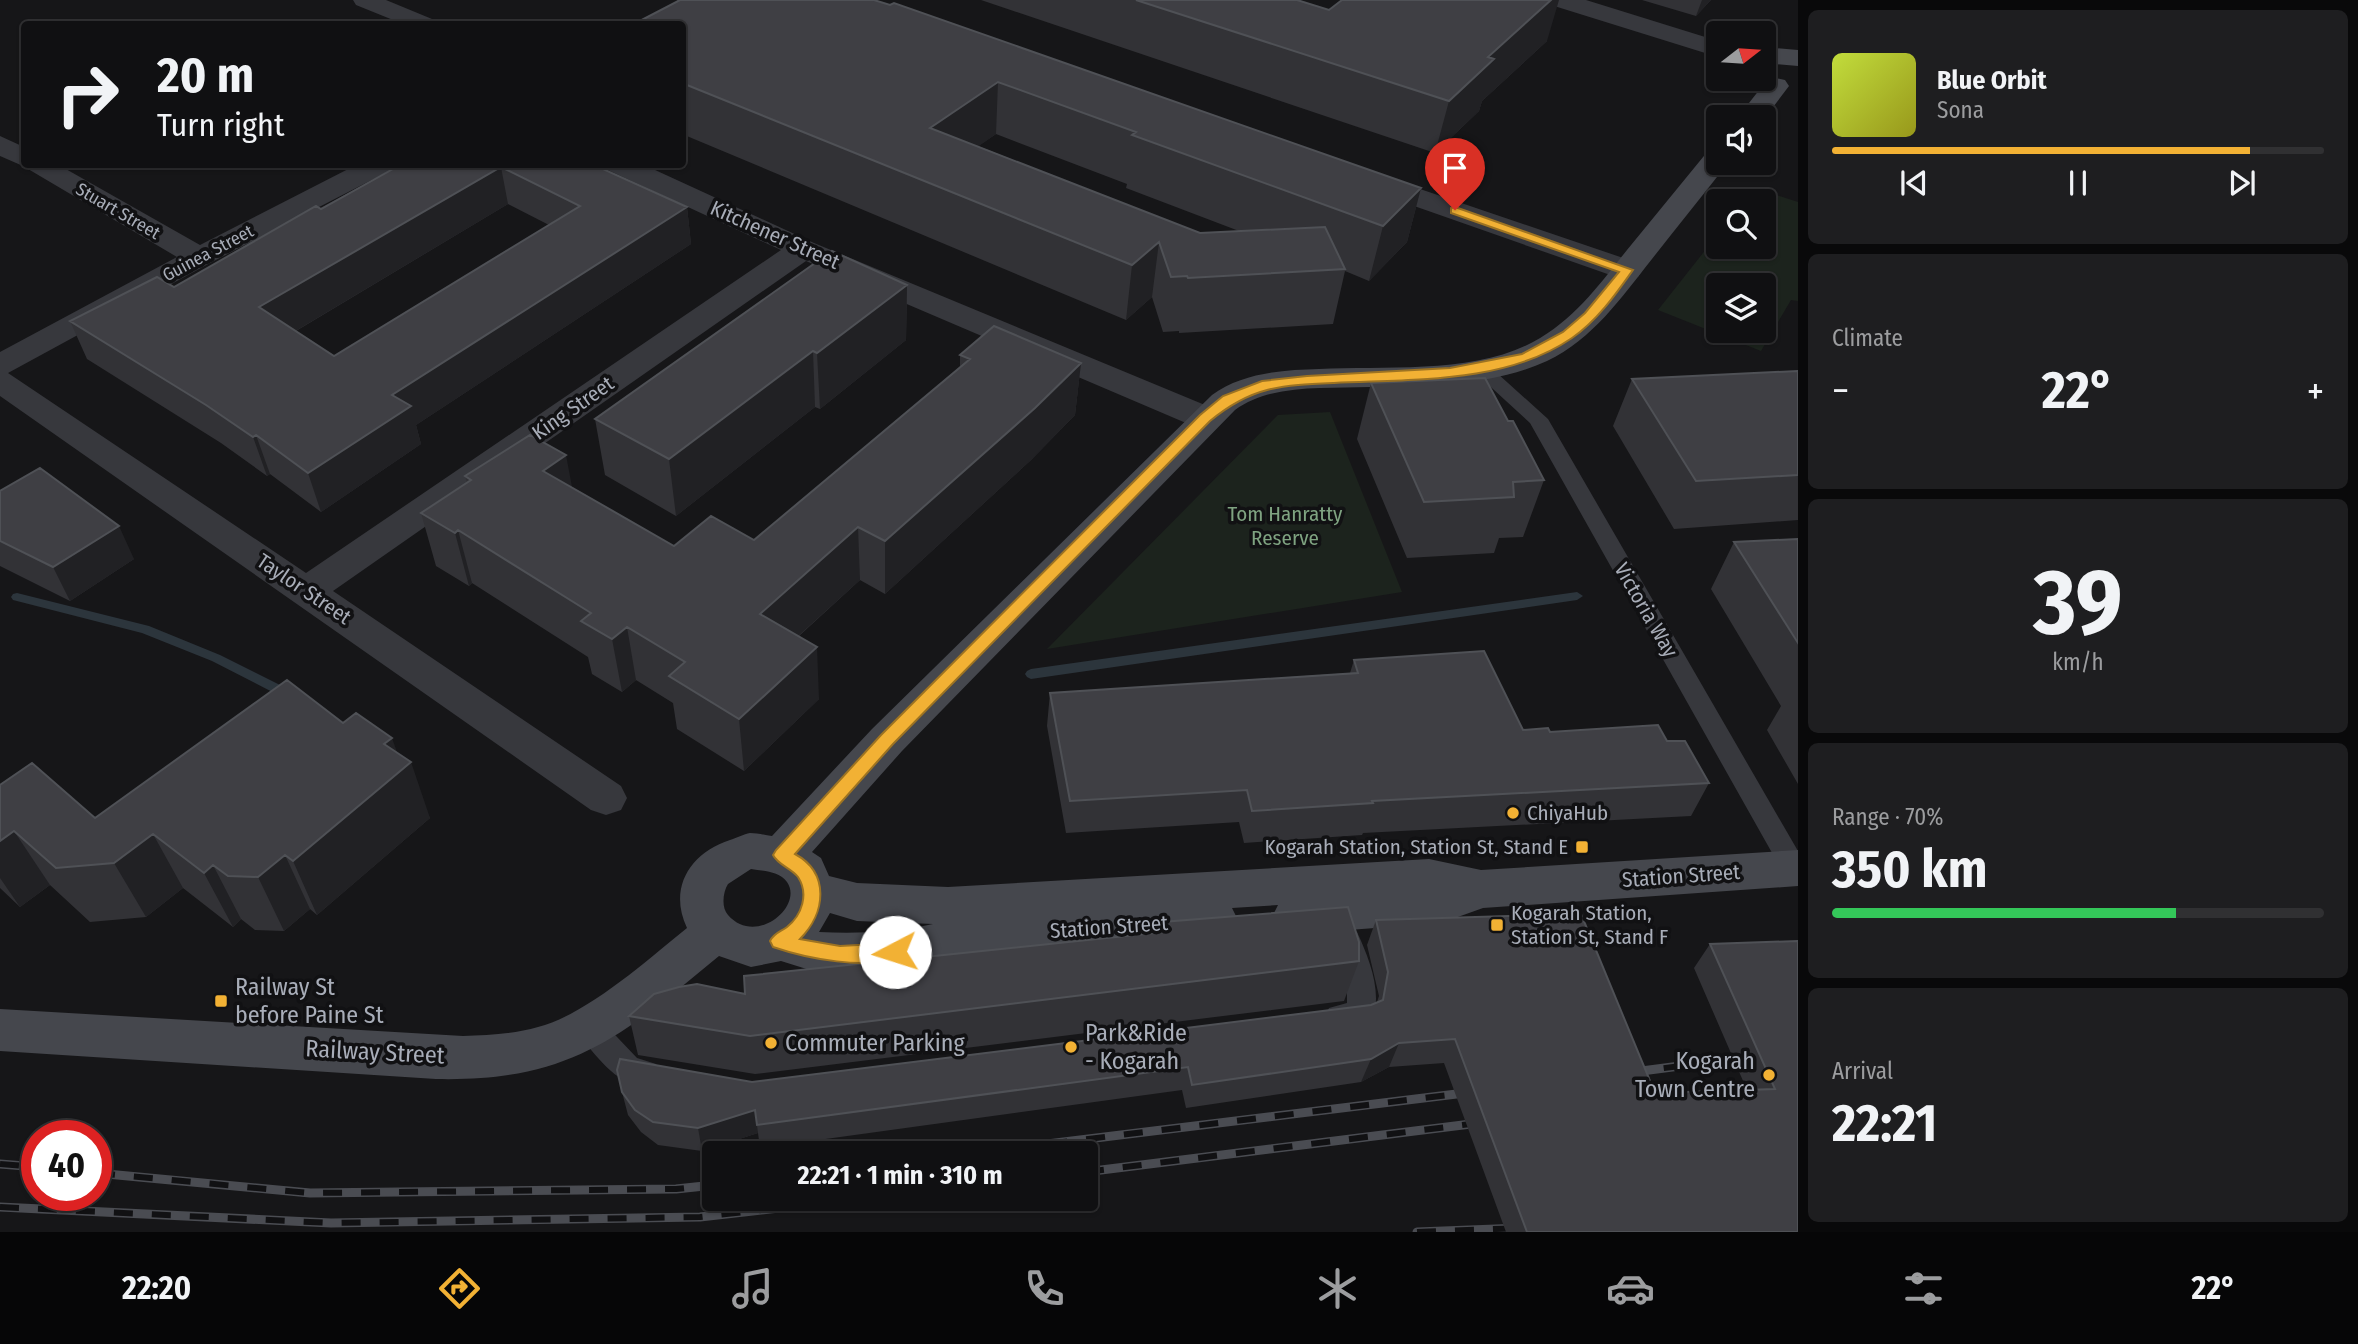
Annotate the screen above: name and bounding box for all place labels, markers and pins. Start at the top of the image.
pin [1425,138,1485,210]
place label: ChiyaHub [1527,800,1608,826]
marker: ChiyaHub [1505,805,1521,821]
place label: Kogarah Station, Station St, Stand E [1265,834,1568,860]
marker: Kogarah Station, Station St, Stand E [1574,839,1590,855]
place label: Kogarah Station, Station St, Stand F [1511,900,1668,950]
marker: Kogarah Station, Station St, Stand F [1489,917,1505,933]
place label: Railway St before Paine St [235,973,384,1029]
marker: Railway St before Paine St [213,993,229,1009]
place label: Park&Ride - Kogarah [1085,1019,1187,1075]
place label: Commuter Parking [785,1029,965,1057]
marker: Commuter Parking [763,1035,779,1051]
marker: Park&Ride - Kogarah [1063,1039,1079,1055]
place label: Kogarah Town Centre [1635,1047,1755,1103]
marker: Kogarah Town Centre [1761,1067,1777,1083]

